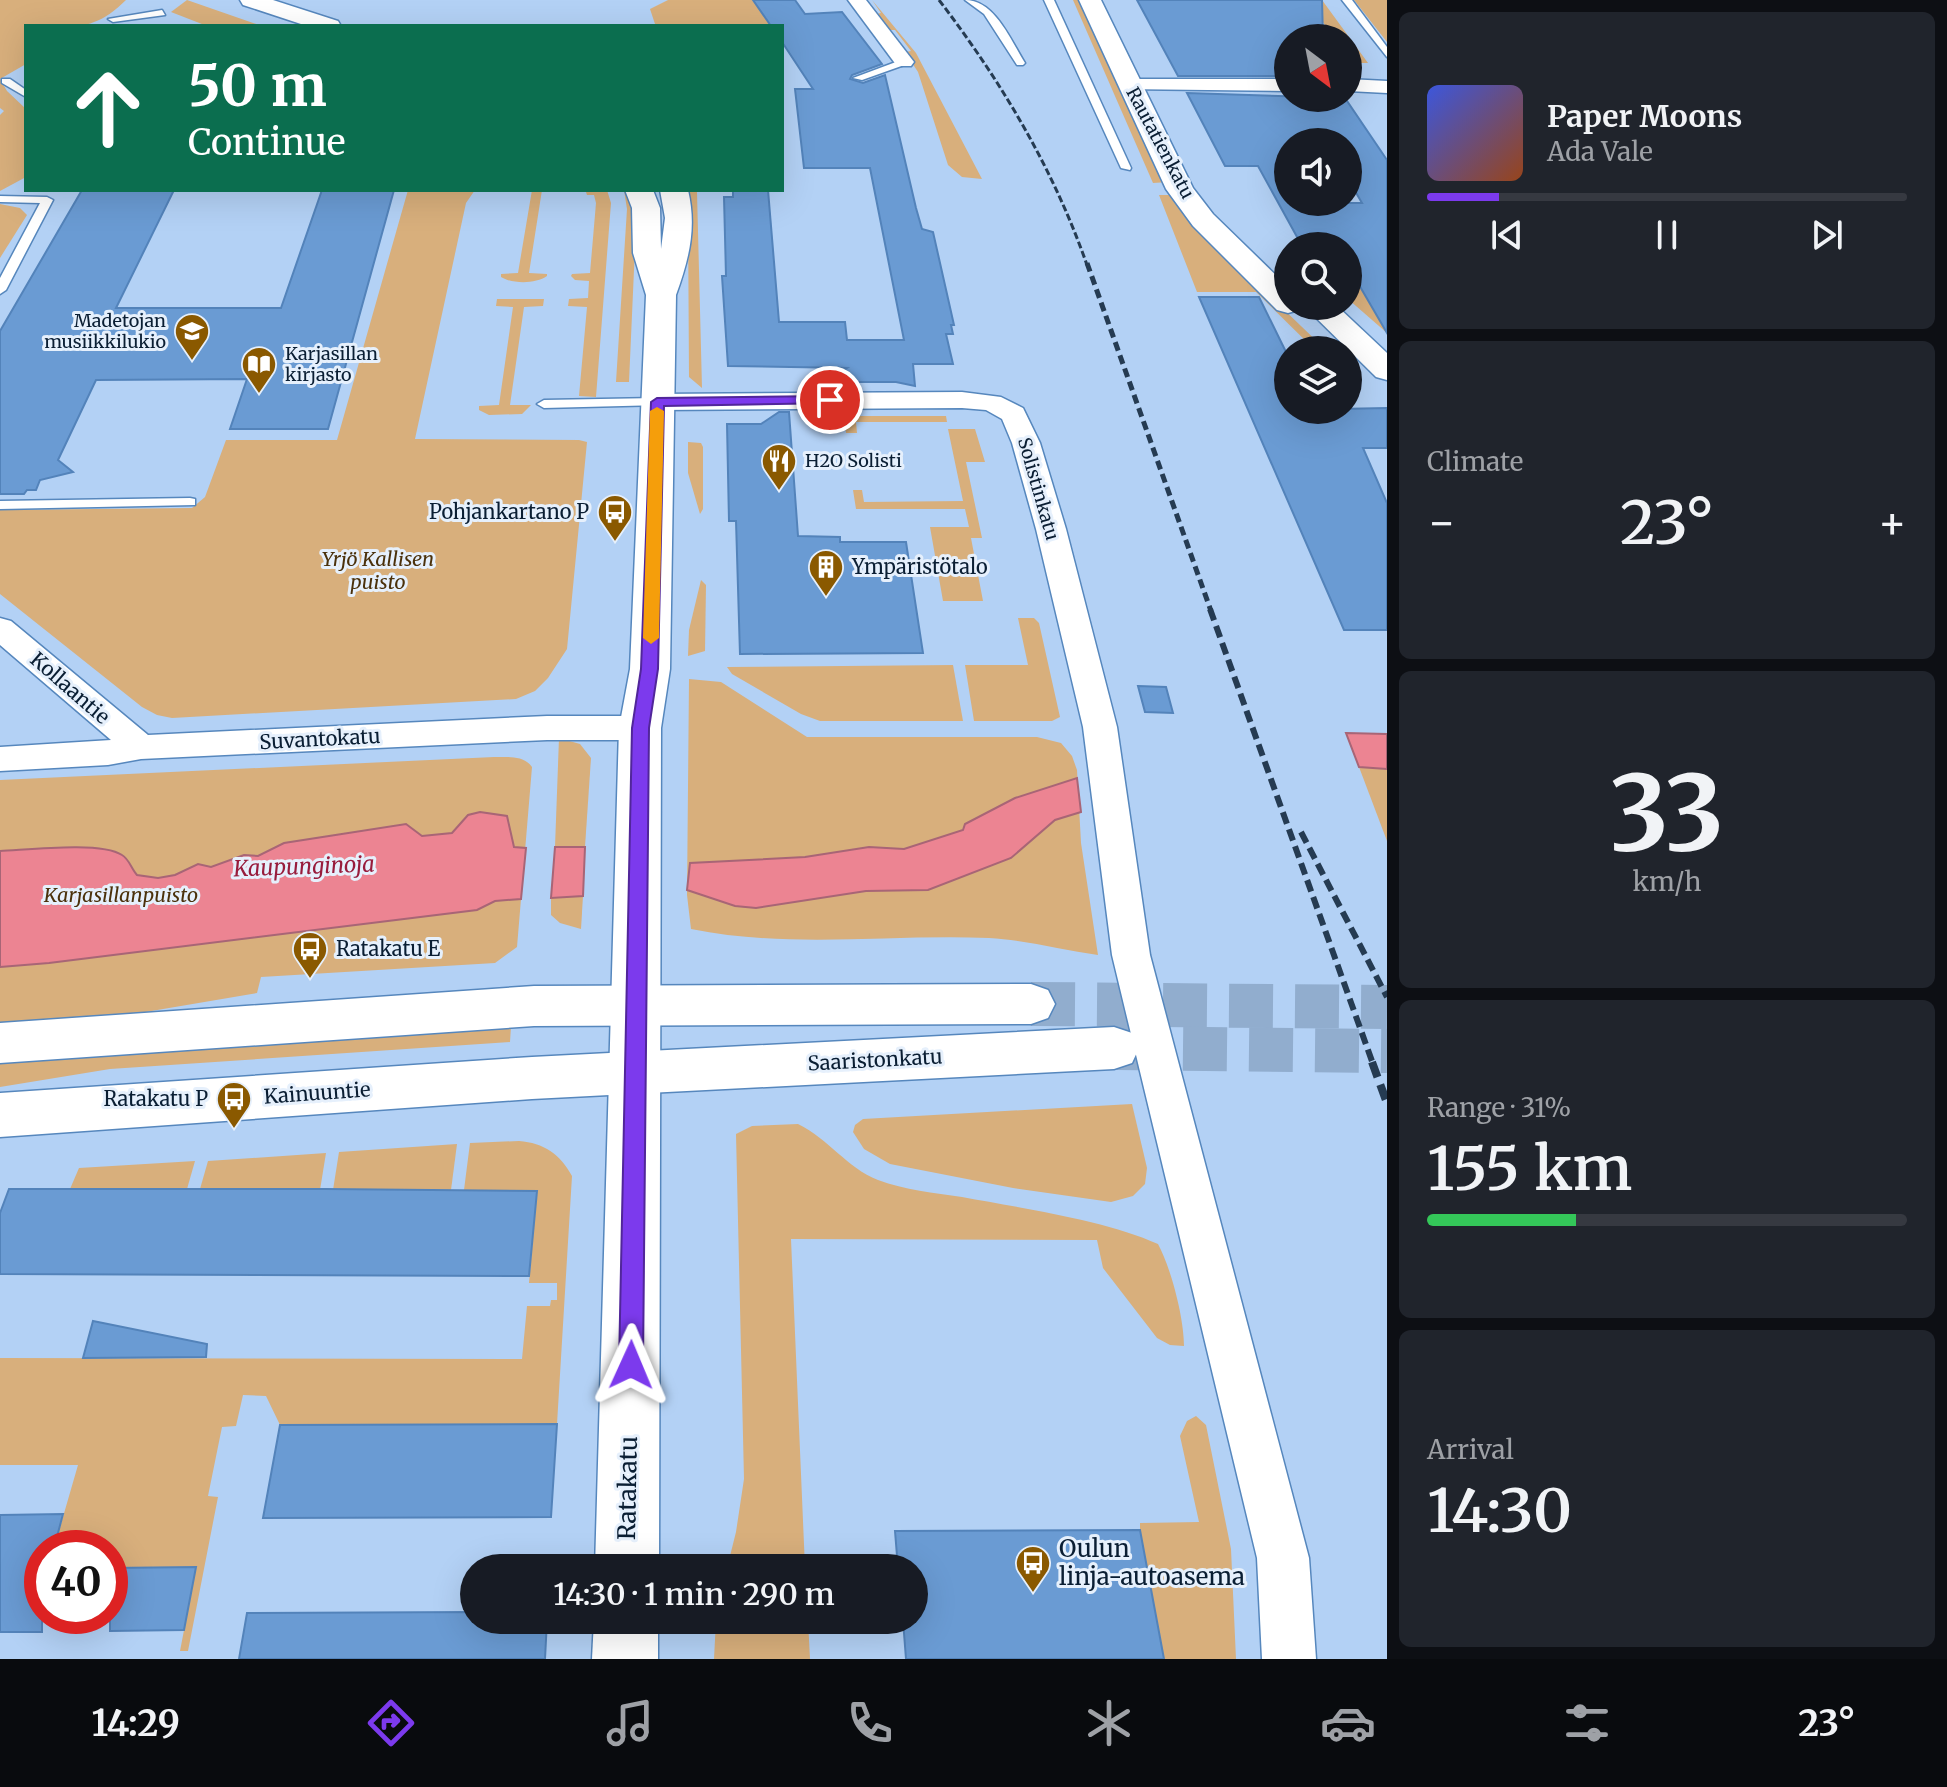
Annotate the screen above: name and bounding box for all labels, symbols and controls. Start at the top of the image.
north arrow [1274,24,1362,112]
map controls [1274,24,1362,424]
text: 50 m [188,51,327,121]
icon: ahead [56,56,160,160]
street label: Rautatienkatu [1121,83,1200,203]
text: Paper Moons [1547,97,1742,135]
text: Continue [188,120,346,165]
button: sound [1274,128,1362,216]
text: Ada Vale [1547,135,1653,168]
icon: previous [1485,213,1529,257]
icon: pause [1645,213,1689,257]
icon: next [1805,213,1849,257]
button: search [1274,232,1362,320]
place label: Madetojan musiikkilukio [44,309,166,353]
school or university icon: Madetojan musiikkilukio [173,312,211,362]
button: layers [1274,336,1362,424]
place label: Karjasillan kirjasto [285,342,378,386]
library icon: Karjasillan kirjasto [240,345,278,395]
pin [796,366,864,434]
icon: arrive [808,378,852,422]
street label: Solistinkatu [1013,435,1064,543]
restaurant icon: H2O Solisti [760,442,798,492]
text: Climate [1427,445,1523,478]
place label: H2O Solisti [805,449,902,472]
text: 23° [1620,485,1714,560]
bus stop icon: Pohjankartano P [596,493,634,543]
text: − [1427,495,1456,550]
text: + [1878,495,1907,550]
place label: Pohjankartano P [429,499,589,524]
park label: Yrjö Kallisen puisto [322,546,434,594]
building icon: Ympäristötalo [807,548,845,598]
place label: Ympäristötalo [851,554,988,579]
street label: Kollaantie [25,646,115,729]
street label: Suvantokatu [259,723,381,754]
text: 33 [1610,748,1724,878]
water label: Kaupunginoja [232,850,375,882]
text: km/h [1633,865,1701,898]
park label: Karjasillanpuisto [43,882,198,907]
bus stop icon: Ratakatu E [291,930,329,980]
place label: Ratakatu E [336,936,441,961]
street label: Saaristonkatu [807,1043,943,1076]
street label: Kainuuntie [263,1076,371,1109]
bus stop icon: Ratakatu P [215,1080,253,1130]
place label: Ratakatu P [104,1086,208,1111]
text: Range · 31% [1427,1091,1571,1124]
text: 155 km [1427,1131,1632,1206]
position arrow [589,1323,673,1407]
text: Arrival [1427,1433,1514,1466]
street label: Ratakatu [611,1436,644,1540]
text: 14:30 [1427,1473,1572,1548]
speed limit sign: 40 [24,1530,128,1634]
place label: Oulun linja-autoasema [1059,1533,1245,1592]
bus stop icon: Oulun linja-autoasema [1014,1544,1052,1594]
text: 14:30 · 1 min · 290 m [553,1575,835,1613]
icon: directions [363,1695,419,1751]
icon: music [602,1695,658,1751]
icon: phone [842,1695,898,1751]
icon: climate [1081,1695,1137,1751]
icon: car [1320,1695,1376,1751]
icon: filters [1559,1695,1615,1751]
text: 14:29 [92,1701,180,1746]
text: 23° [1798,1701,1855,1746]

